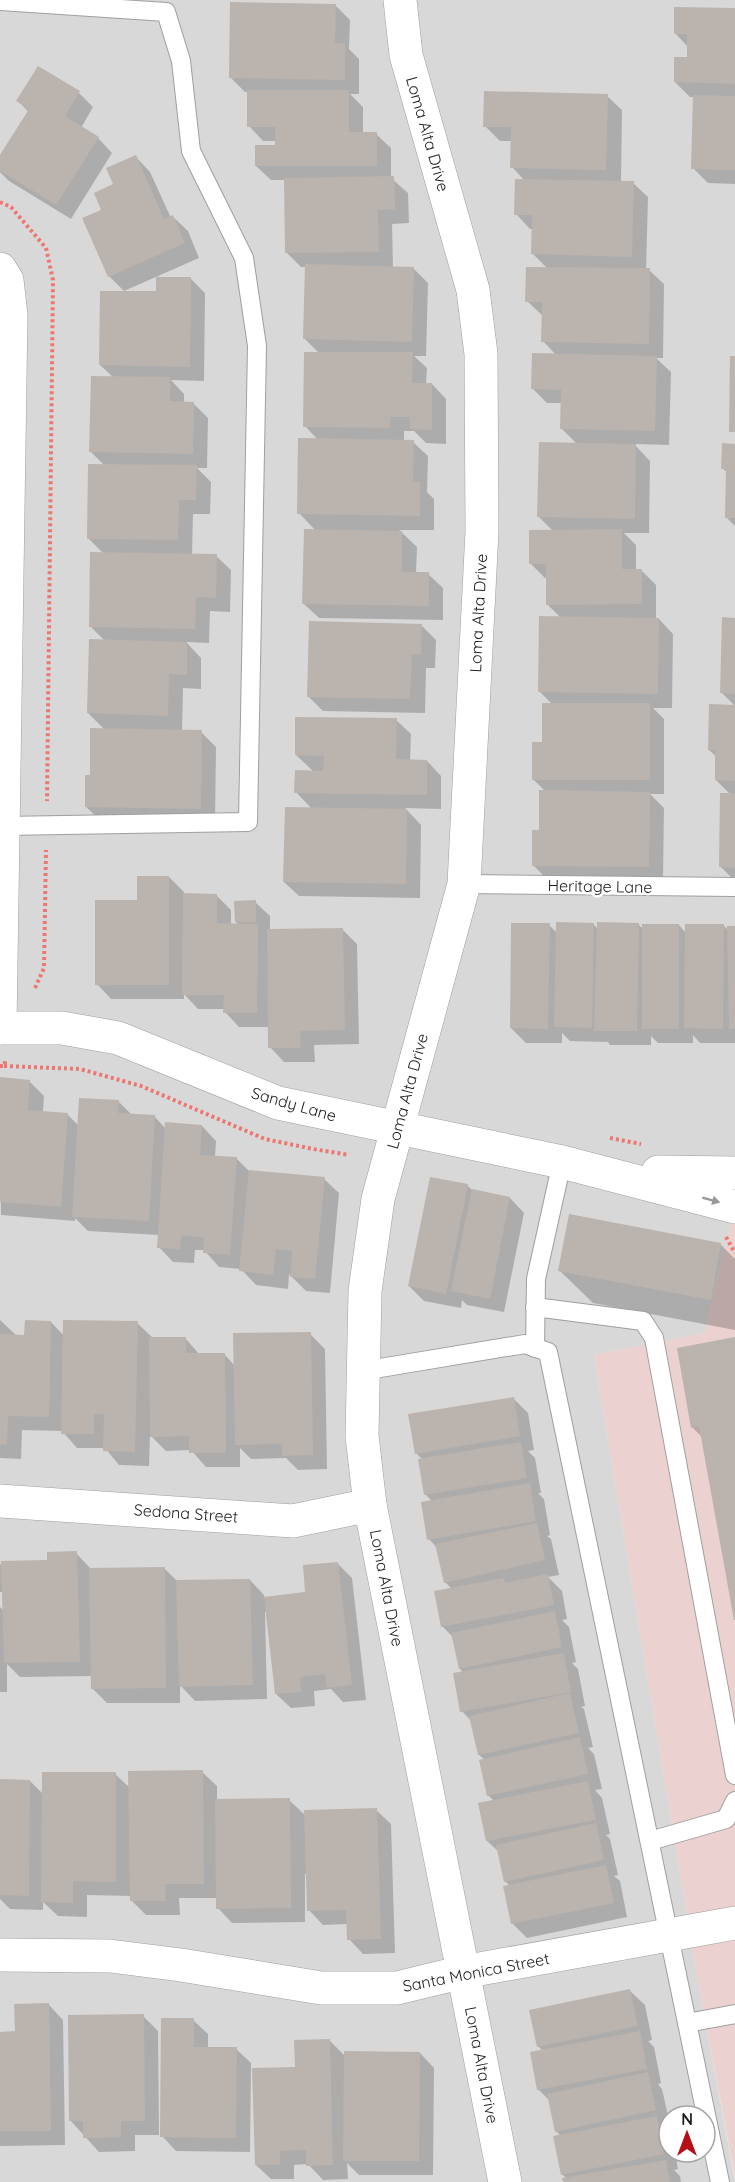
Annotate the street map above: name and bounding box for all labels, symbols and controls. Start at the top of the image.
street label: Loma Alta Drive [402,74,454,194]
street label: Loma Alta Drive [465,553,491,673]
street label: Heritage Lane [547,875,653,897]
street label: Loma Alta Drive [382,1031,432,1151]
street label: Sandy Lane [249,1082,339,1126]
one-way arrow [702,1196,720,1205]
street label: Sedona Street [133,1499,239,1527]
street label: Loma Alta Drive [366,1528,408,1648]
street label: Santa Monica Street [401,1948,551,1996]
street label: Loma Alta Drive [461,2005,503,2125]
north arrow [657,2104,717,2164]
text: N [681,2109,693,2129]

